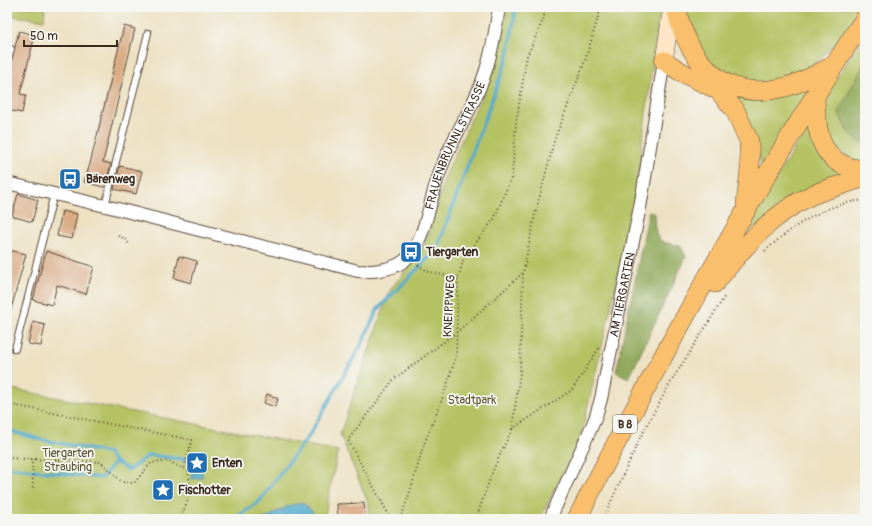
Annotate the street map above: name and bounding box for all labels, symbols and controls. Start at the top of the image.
scale bar [24,22,117,48]
text: 50 m [30,29,58,44]
street label: FRAUENBRÜNNLSTRASSE [422,80,489,211]
bus stop icon: Bärenweg [57,166,83,192]
place label: Bärenweg [86,172,135,187]
bus stop icon: Tiergarten [398,239,424,265]
place label: Tiergarten [425,245,478,260]
street label: AM TIERGARTEN [607,251,639,339]
street label: KNEIPPWEG [440,274,459,338]
park label: Stadtpark [448,393,496,408]
road number: B 8 [613,415,637,433]
park label: Tiergarten Straubing [42,446,94,475]
place icon: Enten [184,450,210,476]
place label: Enten [212,456,242,471]
place icon: Fischotter [150,477,176,503]
place label: Fischotter [178,483,231,498]

